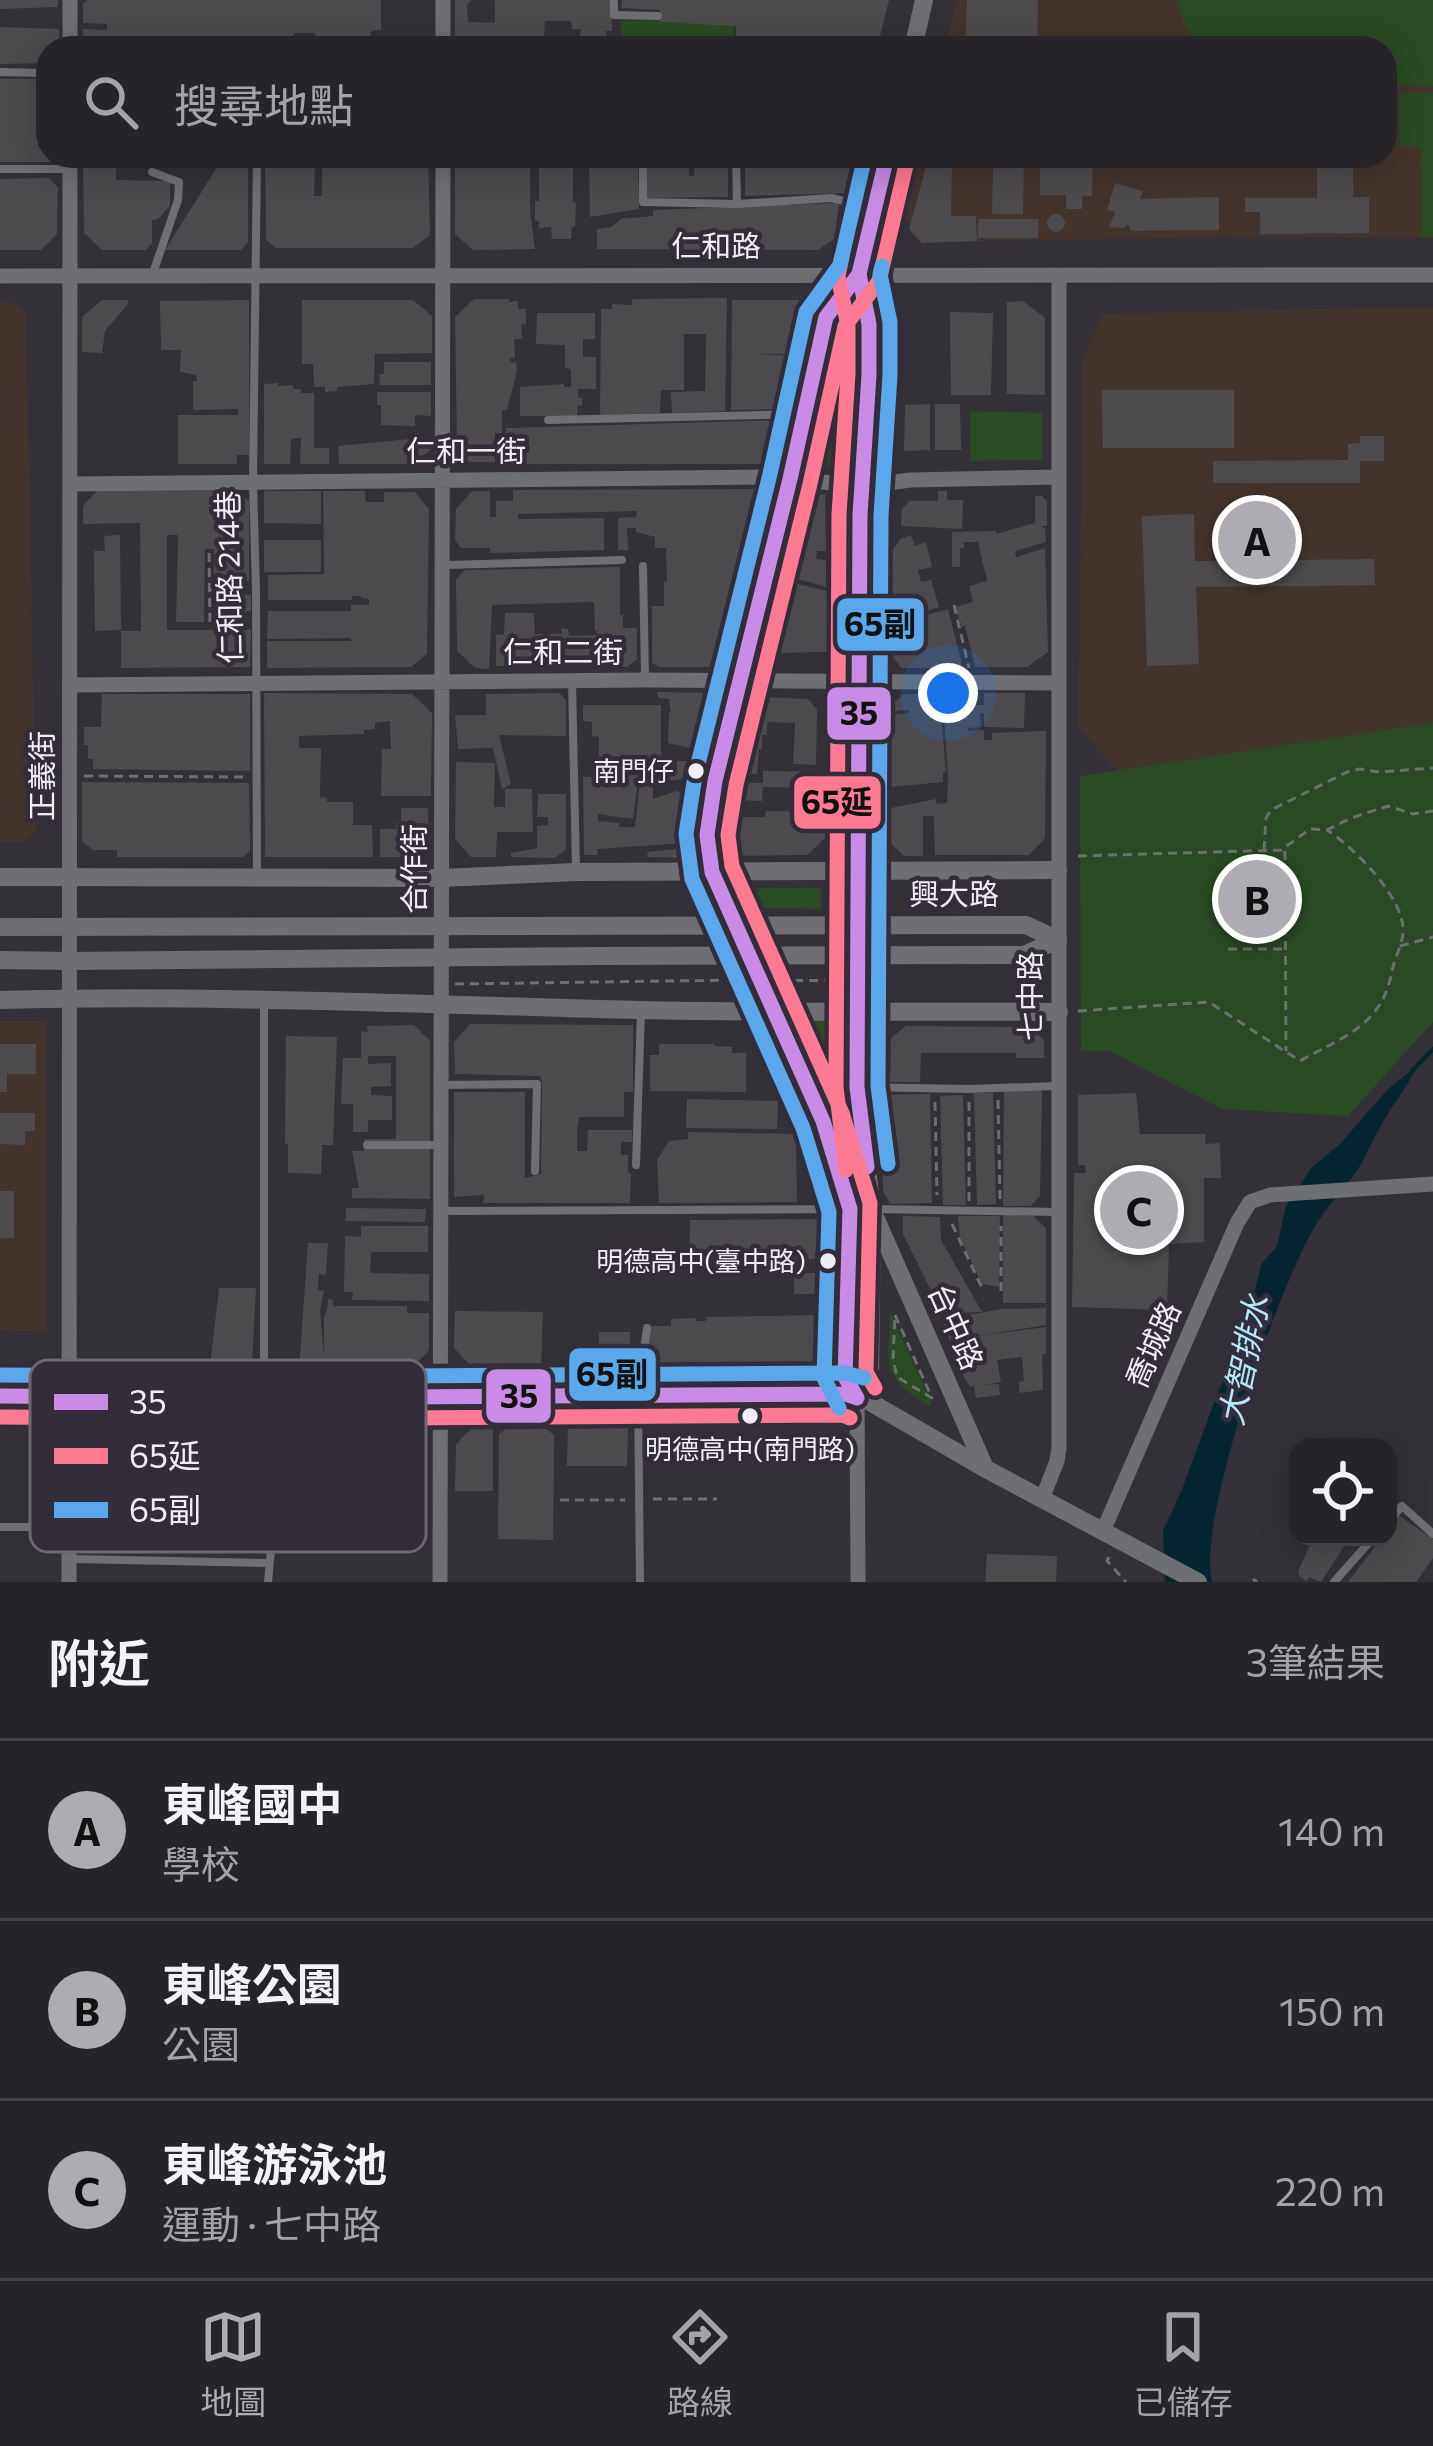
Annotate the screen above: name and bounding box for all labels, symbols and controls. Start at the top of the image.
search box [36,36,1397,168]
icon: search [78,69,144,135]
text: 搜尋地點 [174,76,354,131]
street label: 仁和路 [671,226,761,263]
street label: 仁和一街 [406,431,526,468]
street label: 仁和路 214巷 [207,490,248,664]
pin: A [1218,495,1296,585]
line badge: 65副 [835,596,926,653]
text: 65副 [844,602,916,643]
street label: 仁和二街 [503,632,623,669]
your location [918,663,978,723]
line badge: 35 [825,685,893,742]
text: 35 [840,691,878,732]
street label: 正義街 [22,731,59,821]
place label: 南門仔 [593,754,674,787]
marker: 南門仔 [685,760,707,782]
line badge: 65延 [792,774,883,831]
text: 65延 [801,780,873,821]
street label: 合作街 [394,824,431,914]
pin: B [1218,854,1296,944]
street label: 興大路 [909,874,999,911]
street label: 七中路 [1010,951,1047,1041]
pin: C [1100,1165,1178,1255]
place label: 明德高中(臺中路) [596,1244,806,1277]
marker: 明德高中(臺中路) [817,1250,839,1272]
street label: 台中路 [922,1277,992,1375]
water label: 大智排水 [1209,1289,1277,1429]
street label: 喬城路 [1117,1295,1187,1393]
line badge: 65副 [567,1346,658,1403]
text: 65副 [576,1352,648,1393]
legend [30,1360,426,1552]
line badge: 35 [484,1367,553,1425]
text: 35 [500,1374,538,1415]
text: 35 [129,1380,167,1421]
marker: 明德高中(南門路) [739,1405,761,1427]
place label: 明德高中(南門路) [645,1432,855,1465]
text: 65延 [129,1434,201,1475]
map controls [1289,1438,1397,1546]
button: locate [1289,1438,1397,1546]
text: 65副 [129,1488,201,1529]
text: 附近 [48,1630,150,1693]
text: 3筆結果 [1246,1637,1385,1685]
text: 東峰國中 [162,1775,342,1830]
text: A [73,1806,101,1854]
text: 140 m [1278,1806,1385,1854]
text: 學校 [162,1839,240,1887]
text: 東峰公園 [162,1955,342,2010]
text: B [74,1986,100,2034]
text: 150 m [1279,1986,1385,2034]
text: 公園 [162,2019,240,2067]
text: 東峰游泳池 [162,2135,387,2190]
text: C [74,2166,100,2214]
text: 220 m [1275,2166,1385,2214]
text: 運動 · 七中路 [162,2199,381,2247]
tab: 地圖 [200,2304,266,2424]
tab: 路線 [667,2304,733,2424]
tab: 已儲存 [1134,2304,1233,2424]

